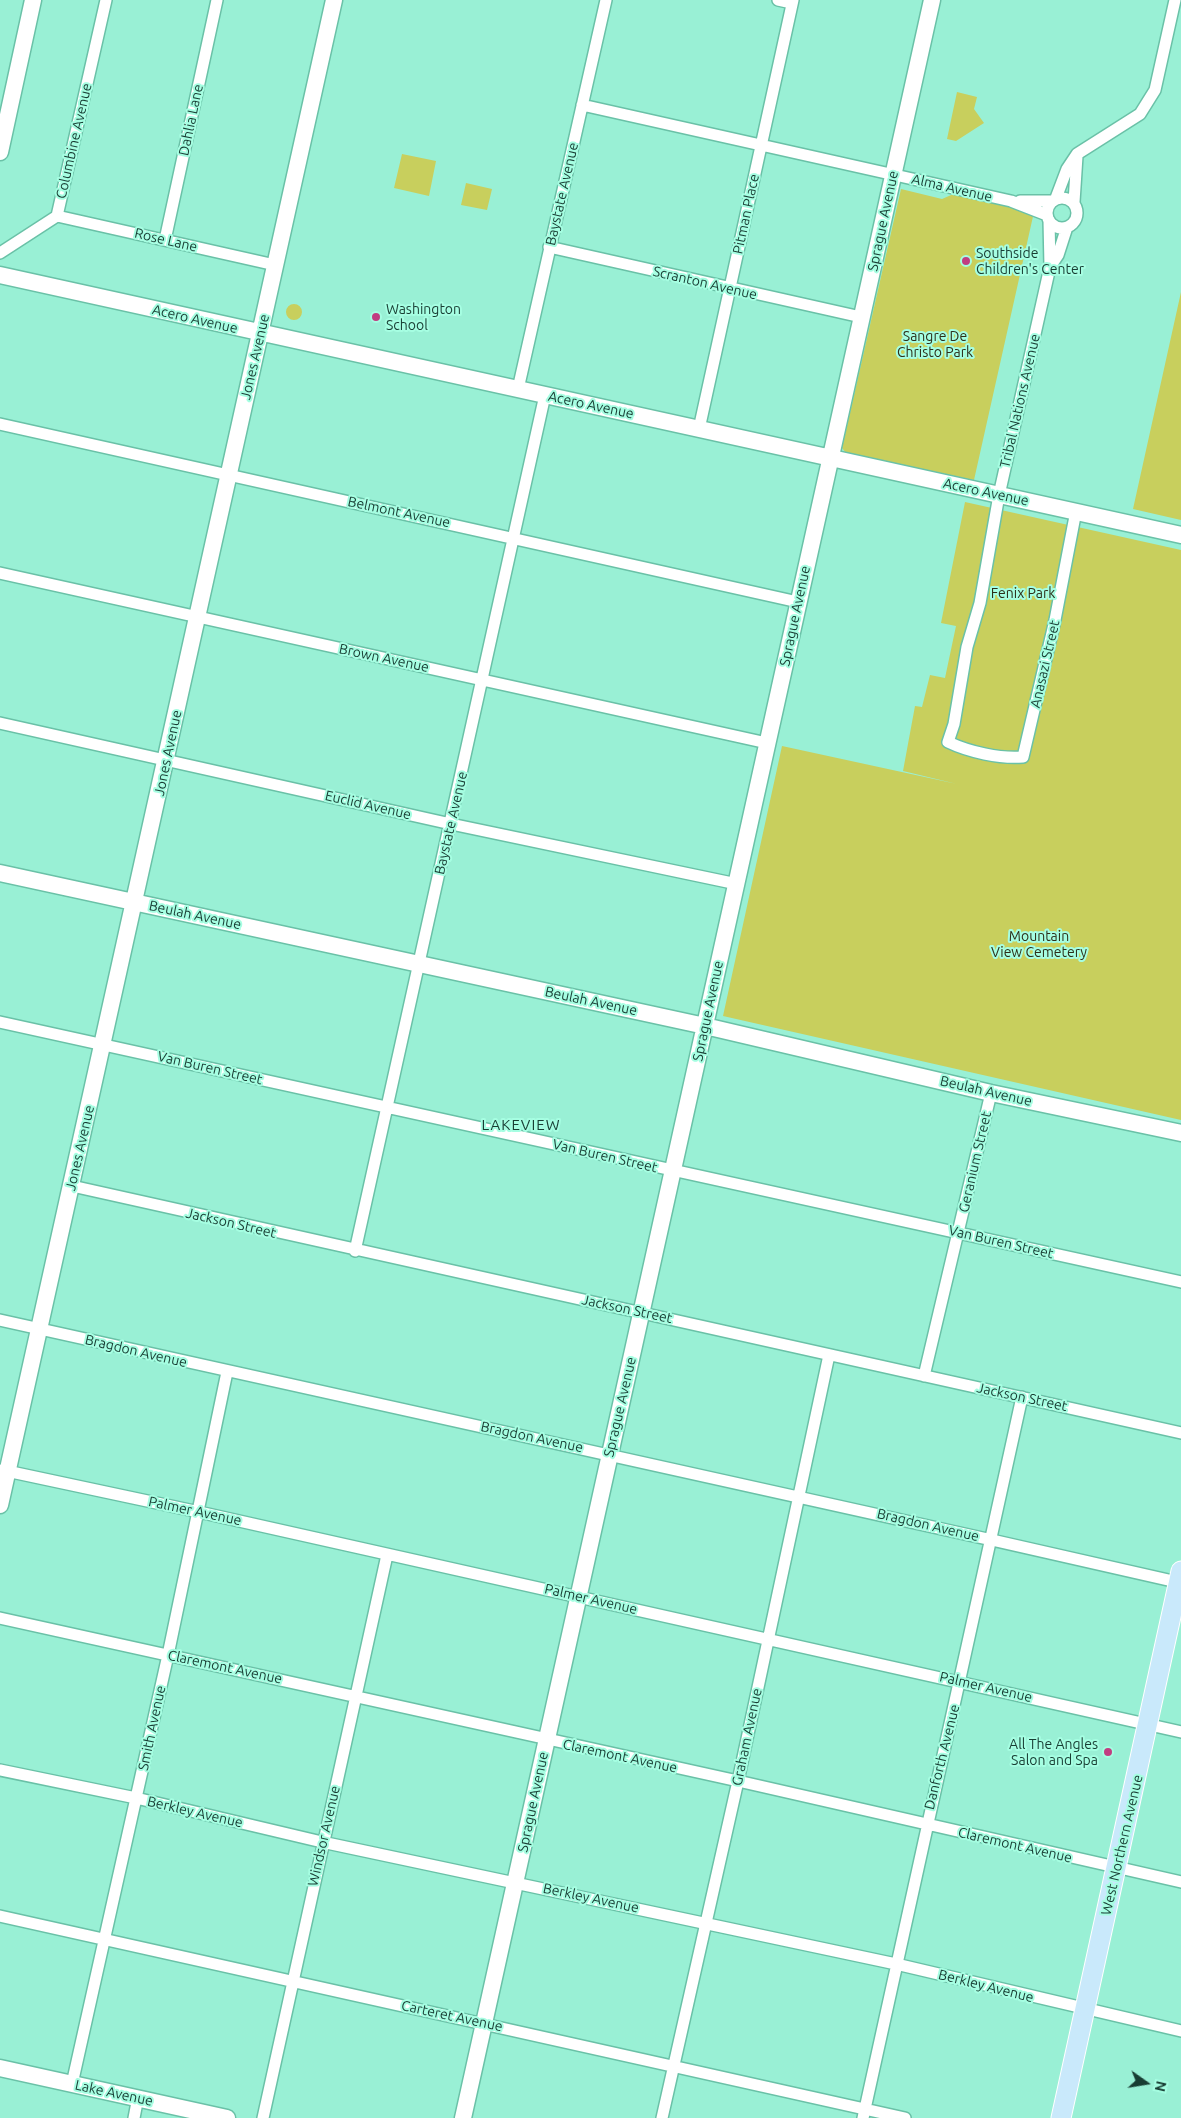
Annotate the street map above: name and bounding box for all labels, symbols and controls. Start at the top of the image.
street label: Columbine Avenue [53,82,95,200]
street label: Dahlia Lane [175,83,207,157]
street label: Baystate Avenue [542,141,582,247]
street label: Sprague Avenue [864,169,902,273]
street label: Alma Avenue [910,171,994,205]
street label: Pitman Place [729,173,763,255]
street label: Rose Lane [133,225,199,255]
place label: Southside Children's Center [976,245,1084,278]
marker: Southside Children's Center [960,255,972,267]
street label: Scranton Avenue [651,263,759,303]
street label: Acero Avenue [151,301,239,337]
place label: Washington School [386,301,461,334]
marker: Washington School [370,311,382,323]
street label: Jones Avenue [237,313,273,401]
park label: Sangre De Christo Park [897,328,973,361]
street label: Tribal Nations Avenue [996,332,1044,470]
street label: Acero Avenue [547,388,635,422]
street label: Acero Avenue [942,475,1030,509]
street label: Belmont Avenue [346,493,452,531]
street label: Sprague Avenue [776,564,814,668]
park label: Fenix Park [991,585,1055,601]
street label: Anasazi Street [1027,618,1063,710]
street label: Brown Avenue [337,640,431,676]
street label: Jones Avenue [151,709,185,797]
street label: Baystate Avenue [431,770,471,876]
street label: Euclid Avenue [323,787,413,823]
street label: Beulah Avenue [147,897,243,933]
park label: Mountain View Cemetery [991,928,1087,960]
street label: Sprague Avenue [689,959,727,1063]
street label: Beulah Avenue [543,983,639,1019]
street label: Van Buren Street [156,1048,264,1088]
street label: Beulah Avenue [938,1072,1034,1110]
street label: Jones Avenue [62,1104,98,1192]
street label: Geranium Street [955,1110,995,1214]
district label: LAKEVIEW [480,1116,562,1134]
street label: Van Buren Street [551,1136,659,1176]
street label: Jackson Street [184,1204,278,1242]
street label: Van Buren Street [947,1222,1055,1262]
street label: Jackson Street [580,1291,674,1327]
street label: Bragdon Avenue [83,1331,189,1371]
street label: Sprague Avenue [600,1355,640,1459]
street label: Jackson Street [975,1379,1069,1415]
street label: Bragdon Avenue [479,1418,585,1456]
street label: Palmer Avenue [147,1493,243,1529]
street label: Bragdon Avenue [875,1505,981,1545]
street label: Palmer Avenue [543,1580,639,1618]
street label: Claremont Avenue [166,1647,284,1687]
street label: Palmer Avenue [938,1668,1034,1706]
street label: Smith Avenue [135,1684,169,1772]
street label: Graham Avenue [728,1687,766,1787]
street label: Danforth Avenue [921,1703,963,1811]
street label: Claremont Avenue [561,1736,679,1776]
place label: All The Angles Salon and Spa [1009,1736,1098,1768]
marker: All The Angles Salon and Spa [1102,1746,1114,1758]
street label: Sprague Avenue [514,1750,552,1854]
street label: West Northern Avenue [1098,1773,1146,1917]
street label: Windsor Avenue [304,1784,344,1888]
street label: Berkley Avenue [146,1793,244,1831]
street label: Claremont Avenue [956,1824,1074,1866]
street label: Berkley Avenue [542,1880,640,1916]
street label: Berkley Avenue [937,1966,1035,2006]
street label: Carteret Avenue [400,1997,504,2035]
north arrow [1121,2058,1171,2108]
street label: Lake Avenue [73,2077,155,2109]
text: N [1152,2079,1170,2093]

